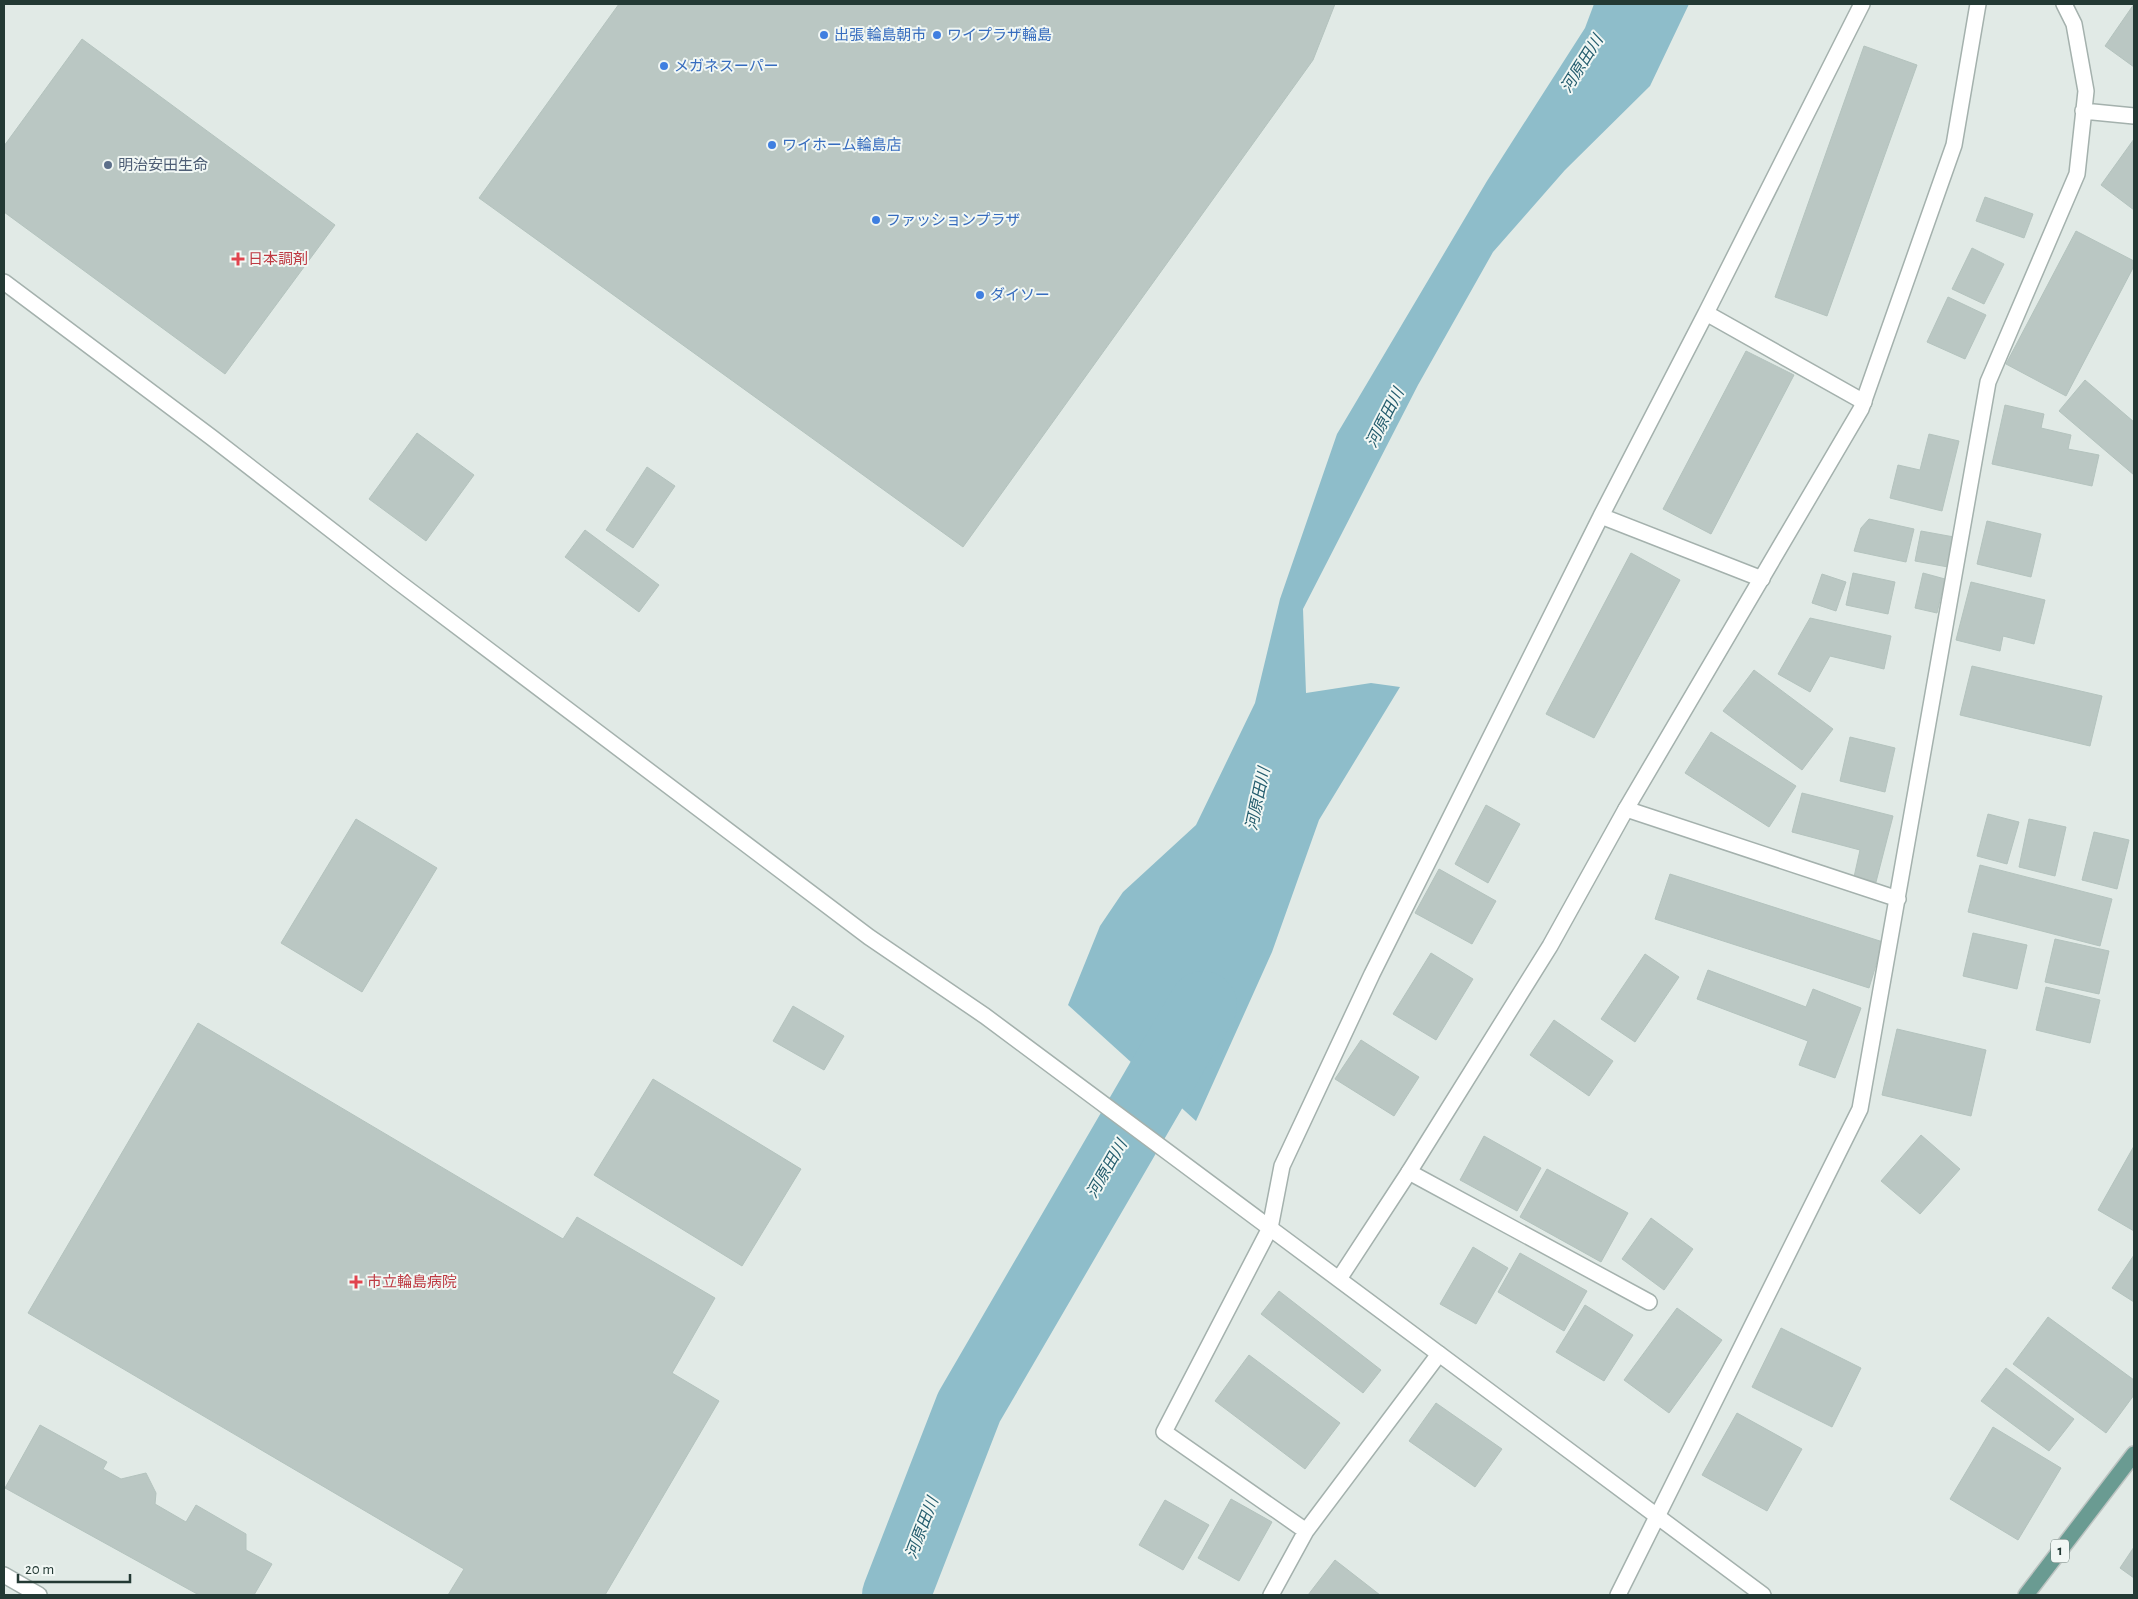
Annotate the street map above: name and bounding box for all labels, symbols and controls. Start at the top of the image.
place label: 出張 輪島朝市 [834,26,926,43]
place label: ワイプラザ輪島 [947,26,1052,43]
marker: 出張 輪島朝市 [818,29,830,41]
marker: ワイプラザ輪島 [931,29,943,41]
water label: 河原田川 [1557,30,1607,95]
place label: メガネスーパー [674,58,779,74]
marker: メガネスーパー [658,60,670,72]
place label: ワイホーム輪島店 [782,136,902,153]
marker: ワイホーム輪島店 [766,139,778,151]
place label: 明治安田生命 [118,157,208,173]
marker: 明治安田生命 [102,159,114,171]
place label: ファッションプラザ [886,212,1021,228]
marker: ファッションプラザ [870,214,882,226]
place label: 日本調剤 [248,251,308,267]
marker: 日本調剤 [232,253,244,265]
place label: ダイソー [990,287,1050,303]
marker: ダイソー [974,289,986,301]
water label: 河原田川 [1362,384,1408,450]
water label: 河原田川 [1243,764,1273,832]
water label: 河原田川 [1083,1135,1131,1201]
place label: 市立輪島病院 [367,1273,457,1290]
marker: 市立輪島病院 [349,1275,363,1289]
water label: 河原田川 [902,1493,942,1561]
road number: 1 [2051,1540,2069,1562]
scale bar [18,1552,130,1584]
text: 20 m [25,1562,54,1577]

